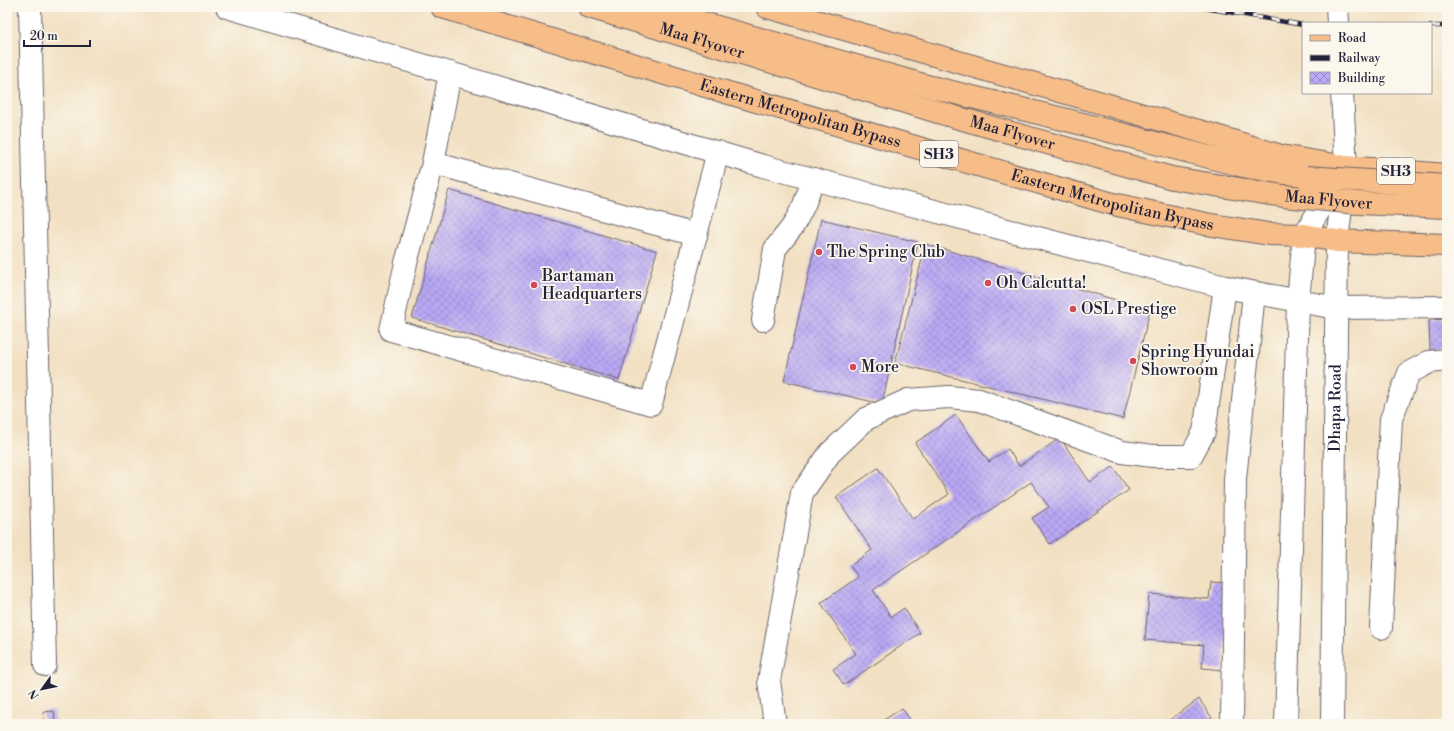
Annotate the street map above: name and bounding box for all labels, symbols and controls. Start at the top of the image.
street label: Maa Flyover [657,19,747,63]
scale bar [24,22,90,48]
legend [1302,22,1432,94]
text: 20 m [30,29,58,44]
text: Road [1338,31,1366,46]
text: Railway [1338,51,1380,66]
text: Building [1337,71,1386,86]
street label: Eastern Metropolitan Bypass [697,75,903,152]
street label: Maa Flyover [967,112,1058,155]
road number: SH3 [920,141,958,167]
road number: SH3 [1377,158,1415,184]
street label: Eastern Metropolitan Bypass [1009,165,1215,235]
street label: Maa Flyover [1284,186,1373,214]
place label: The Spring Club [827,242,945,262]
marker: The Spring Club [814,247,824,257]
place label: Bartaman Headquarters [541,266,642,304]
place label: Oh Calcutta! [996,273,1086,293]
marker: Oh Calcutta! [983,278,993,288]
marker: Bartaman Headquarters [529,280,539,290]
place label: OSL Prestige [1081,299,1177,319]
marker: OSL Prestige [1068,304,1078,314]
place label: Spring Hyundai Showroom [1141,342,1255,380]
marker: Spring Hyundai Showroom [1128,356,1138,366]
place label: More [861,357,899,377]
marker: More [848,362,858,372]
street label: Dhapa Road [1325,364,1346,452]
north arrow [22,669,62,709]
text: N [26,686,43,701]

